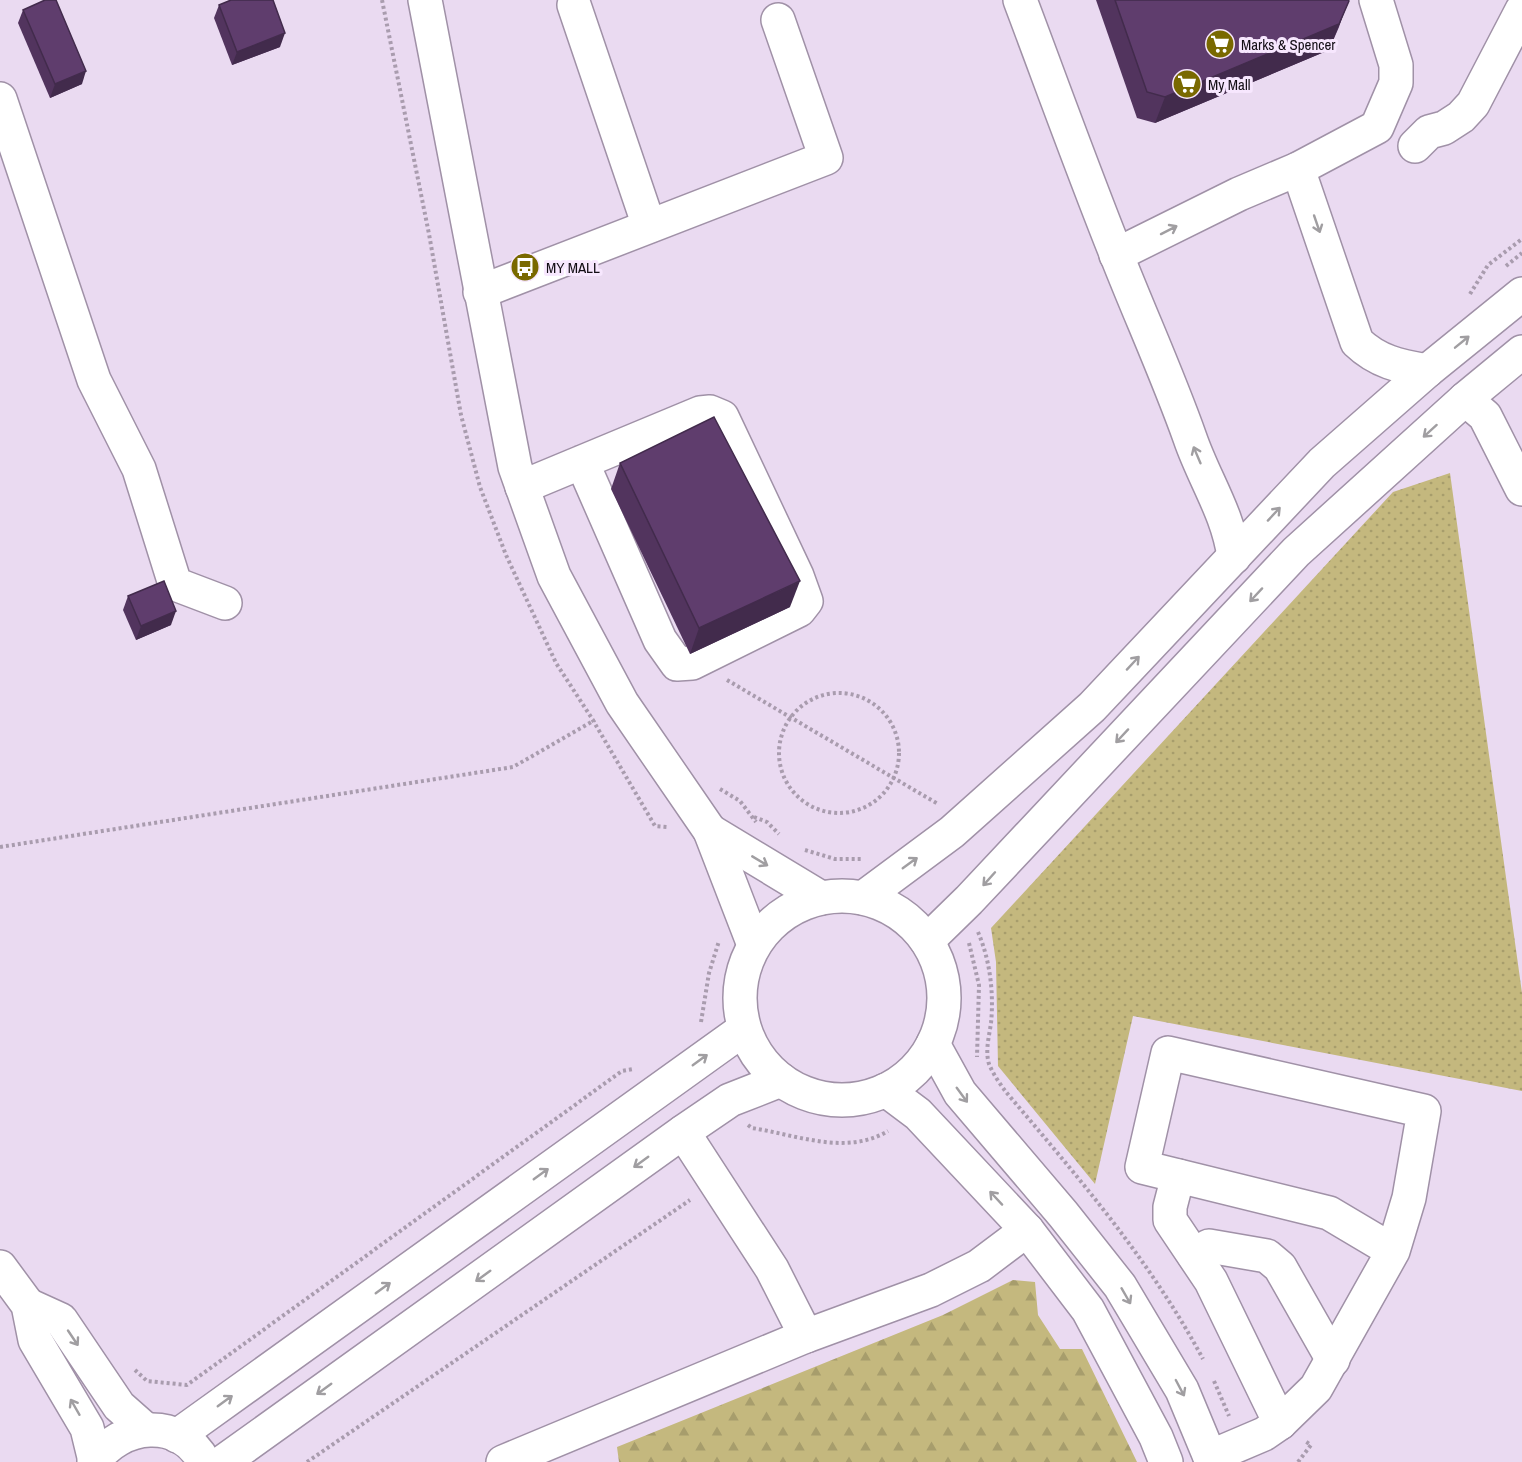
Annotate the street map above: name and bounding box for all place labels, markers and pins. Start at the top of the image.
supermarket icon: Marks & Spencer [1204,28,1236,60]
place label: Marks & Spencer [1241,34,1335,55]
supermarket icon: My Mall [1171,68,1203,100]
place label: My Mall [1208,74,1250,95]
bus stop icon: MY MALL [509,251,541,283]
place label: MY MALL [546,257,600,278]

